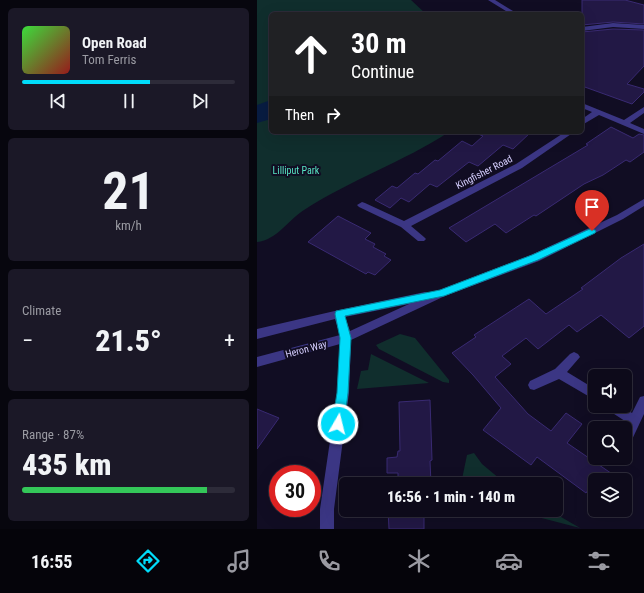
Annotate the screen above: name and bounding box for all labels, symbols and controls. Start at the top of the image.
text: 30 m [351,27,407,60]
icon: ahead [285,28,337,80]
text: Open Road [82,34,147,52]
text: Tom Ferris [82,52,136,67]
text: Continue [351,61,414,82]
icon: previous [47,90,69,112]
icon: pause [118,90,140,112]
icon: next [189,90,211,112]
icon: right [322,104,344,126]
text: Then [285,106,314,124]
street label: Kingfisher Road [454,153,514,191]
text: 21 [102,161,155,222]
park label: Lilliput Park [273,165,320,176]
pin [575,190,609,231]
icon: arrive [581,196,603,218]
text: km/h [115,218,142,233]
text: Climate [22,303,61,318]
text: 21.5° [95,323,162,358]
text: − [22,328,33,353]
text: + [224,328,235,353]
street label: Heron Way [284,338,328,360]
map controls [588,369,632,517]
button: sound [588,369,632,413]
position arrow [317,403,359,445]
button: search [588,421,632,465]
text: Range · 87% [22,427,84,442]
text: 435 km [22,447,111,482]
speed limit sign: 30 [269,465,321,517]
button: layers [588,473,632,517]
text: 16:56 · 1 min · 140 m [387,488,515,506]
icon: directions [134,547,162,575]
icon: music [225,547,253,575]
icon: phone [315,547,343,575]
icon: climate [405,547,433,575]
icon: car [495,547,523,575]
icon: filters [585,547,613,575]
text: 16:55 [31,551,72,572]

